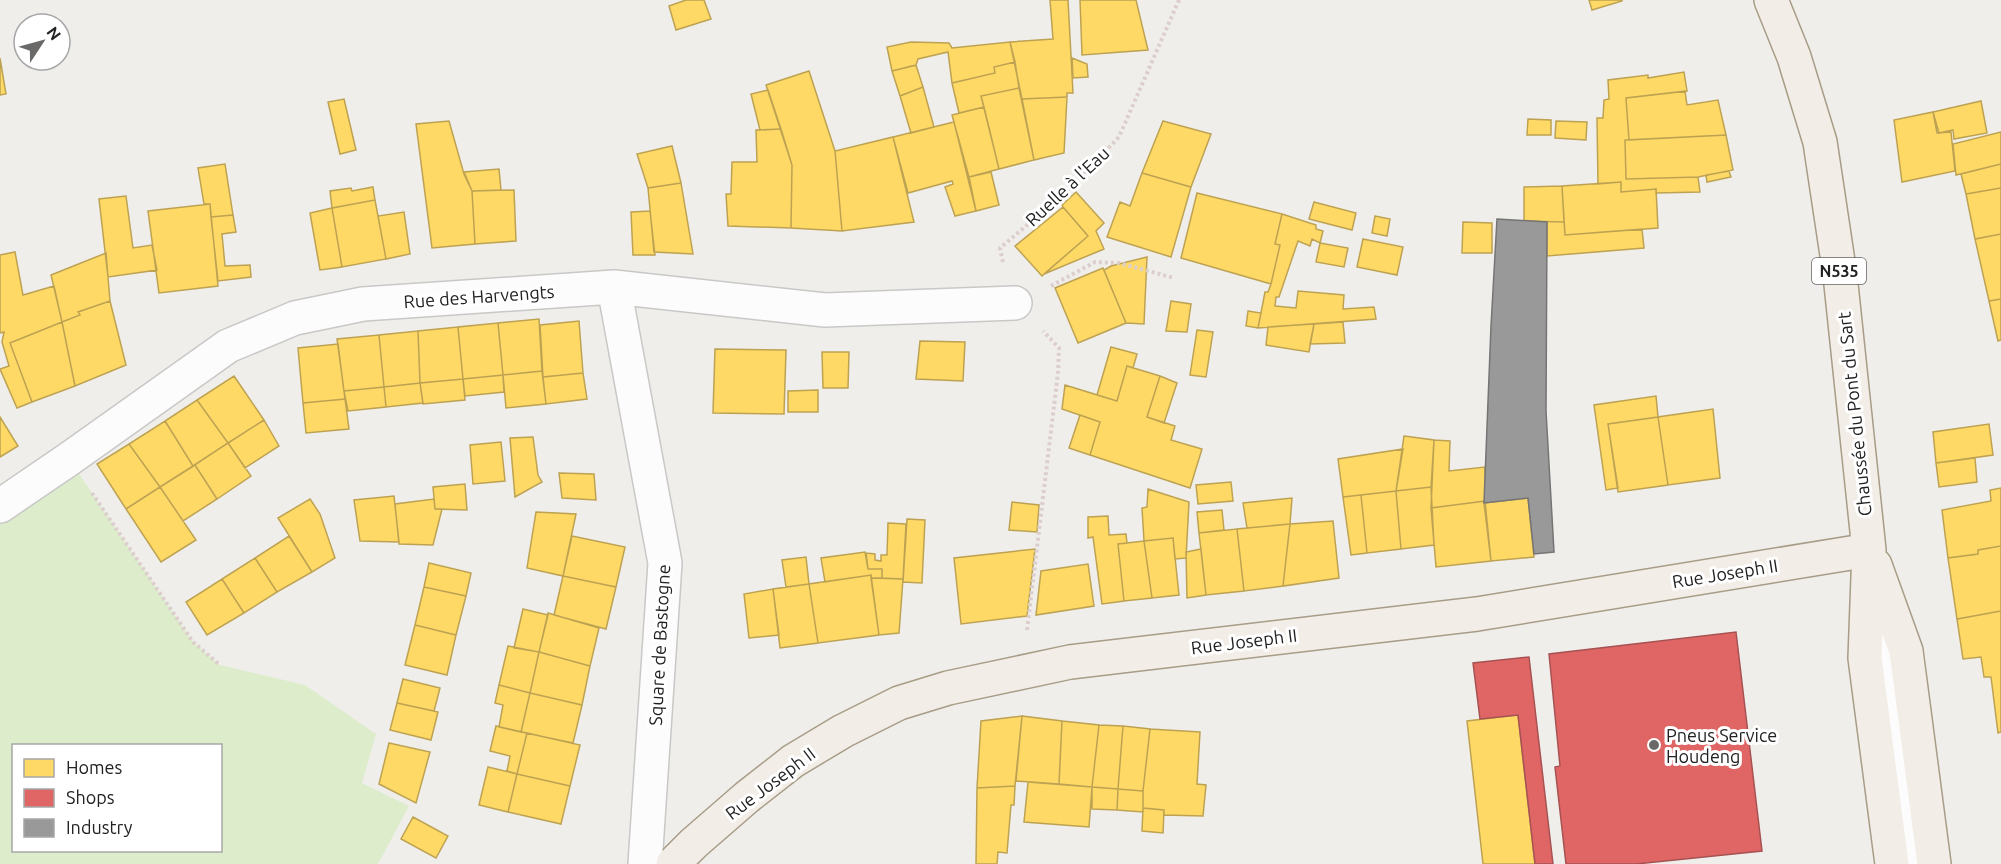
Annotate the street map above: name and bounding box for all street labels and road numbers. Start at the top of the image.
street label: Ruelle à l'Eau [1021,142,1113,230]
road number: N535 [1812,258,1866,284]
street label: Rue des Harvengts [403,281,555,311]
street label: Chaussée du Pont du Sart [1833,311,1875,517]
street label: Rue Joseph II [1671,555,1779,591]
street label: Square de Bastogne [645,564,673,726]
street label: Rue Joseph II [1190,625,1298,657]
street label: Rue Joseph II [721,743,819,823]

